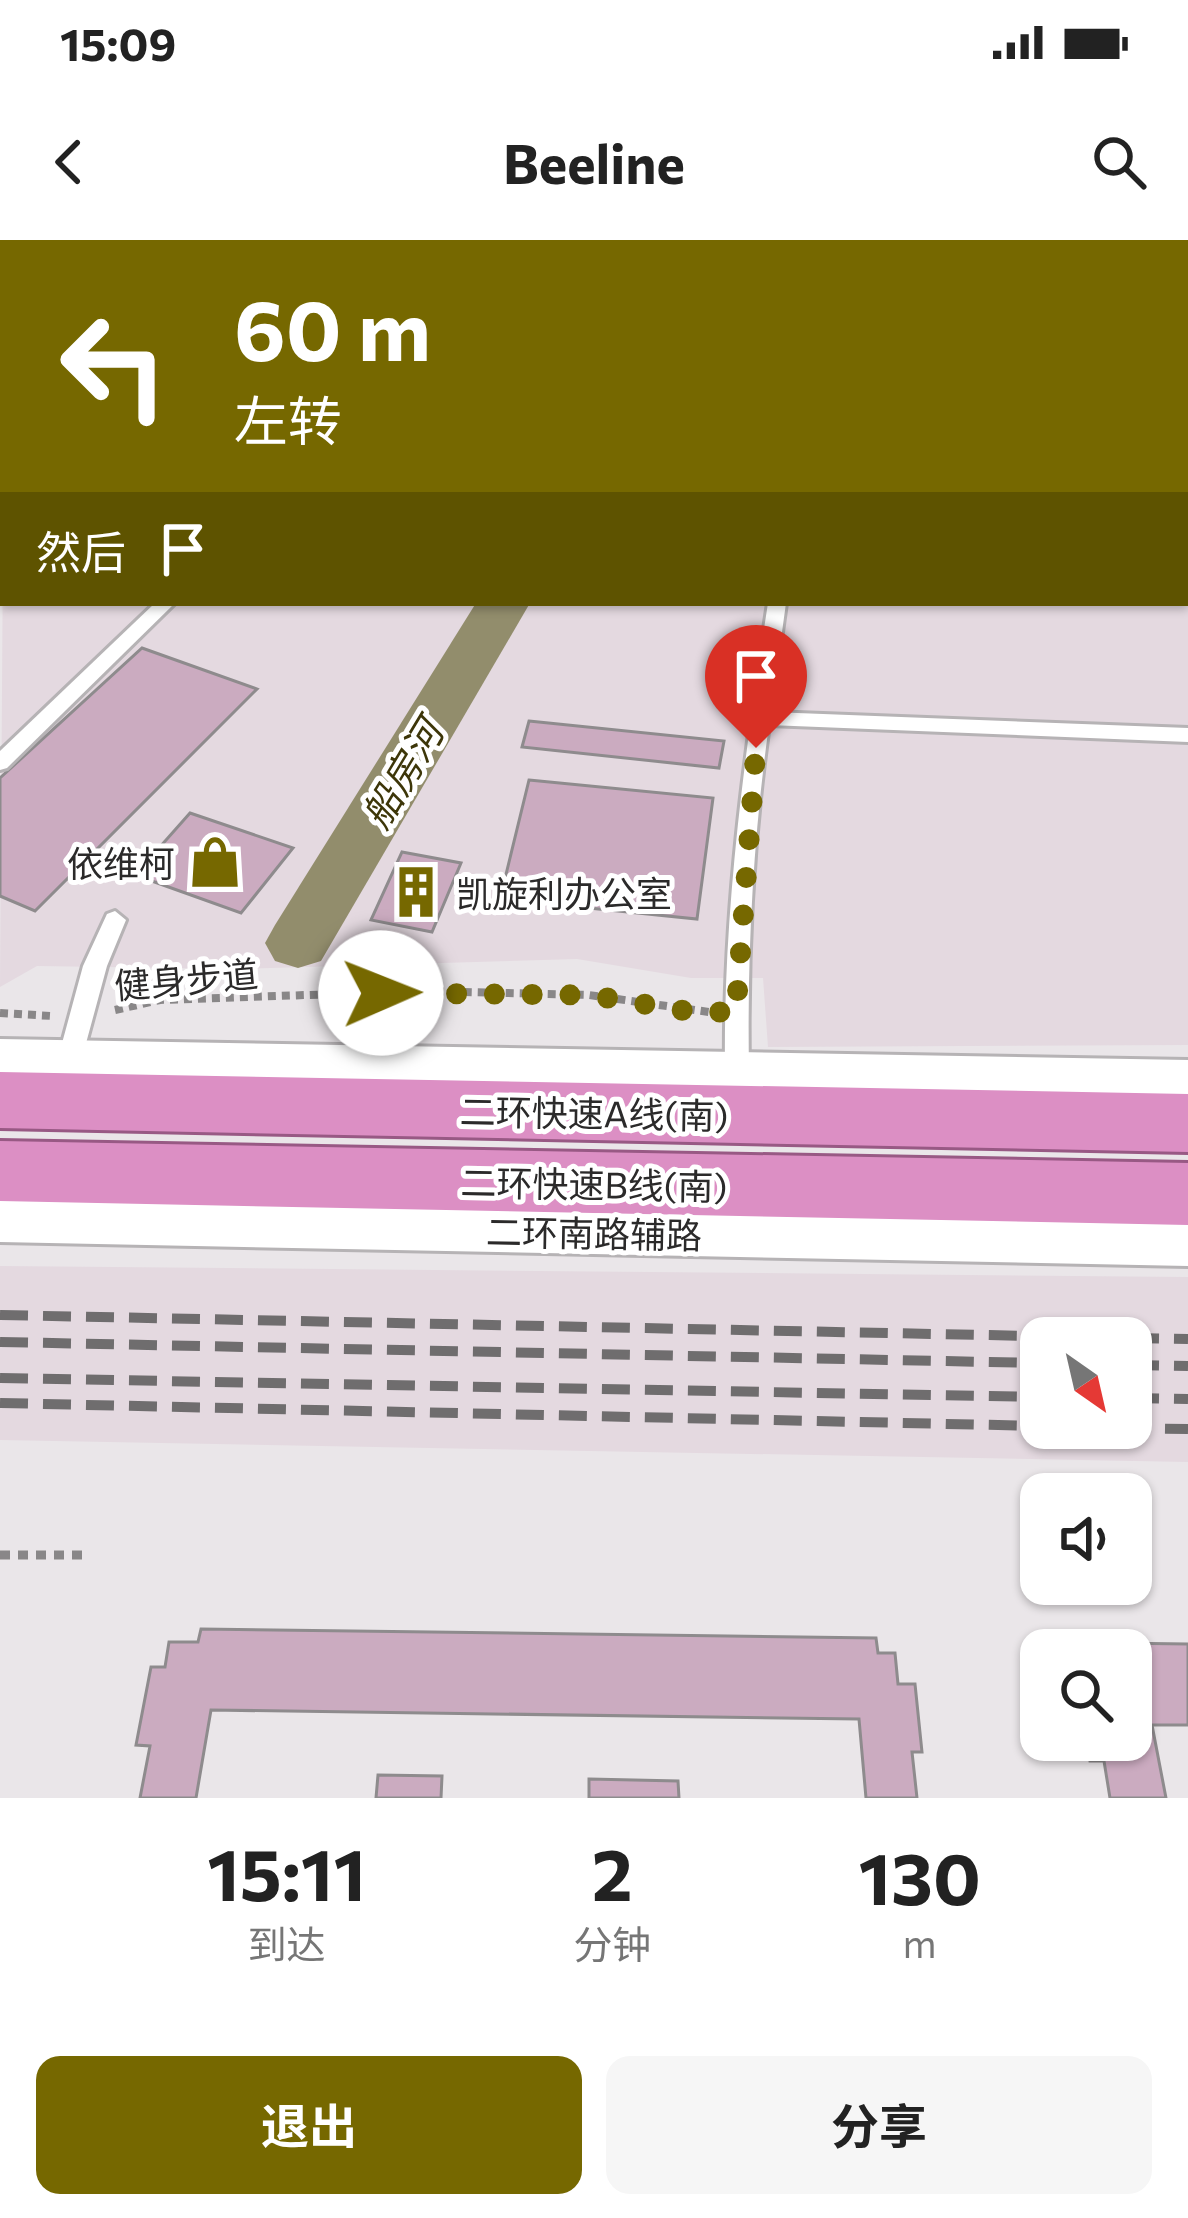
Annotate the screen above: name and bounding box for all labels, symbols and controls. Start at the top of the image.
text: 15:09 [60,15,176,70]
icon: back [36,129,102,195]
text: Beeline [503,129,685,195]
icon: search [1086,129,1152,195]
text: 60 m [234,276,431,378]
icon: left [36,288,192,444]
text: 左转 [234,386,342,452]
icon: arrive [150,516,216,582]
text: 然后 [36,523,126,578]
pin [705,625,807,748]
icon: arrive [723,643,789,709]
water label: 船房河 [350,705,455,836]
shop icon: 依维柯 [186,833,244,891]
place label: 依维柯 [67,840,175,884]
building icon: 凯旋利办公室 [387,863,445,921]
place label: 凯旋利办公室 [456,870,672,914]
position arrow [318,930,444,1056]
street label: 健身步道 [112,950,260,1006]
street label: 二环快速A线(南) [459,1088,729,1136]
street label: 二环快速B线(南) [460,1159,728,1207]
street label: 二环南路辅路 [486,1208,702,1256]
north arrow [1020,1317,1152,1449]
map controls [1020,1317,1152,1761]
button: sound [1020,1473,1152,1605]
button: search [1020,1629,1152,1761]
text: 15:11 [207,1828,366,1916]
text: 2 [592,1828,633,1916]
text: 130 [858,1832,981,1920]
text: m [903,1918,937,1966]
text: 到达 [248,1919,326,1967]
text: 分钟 [573,1919,651,1967]
button: 退出 [36,2056,582,2194]
button: 分享 [606,2056,1152,2194]

